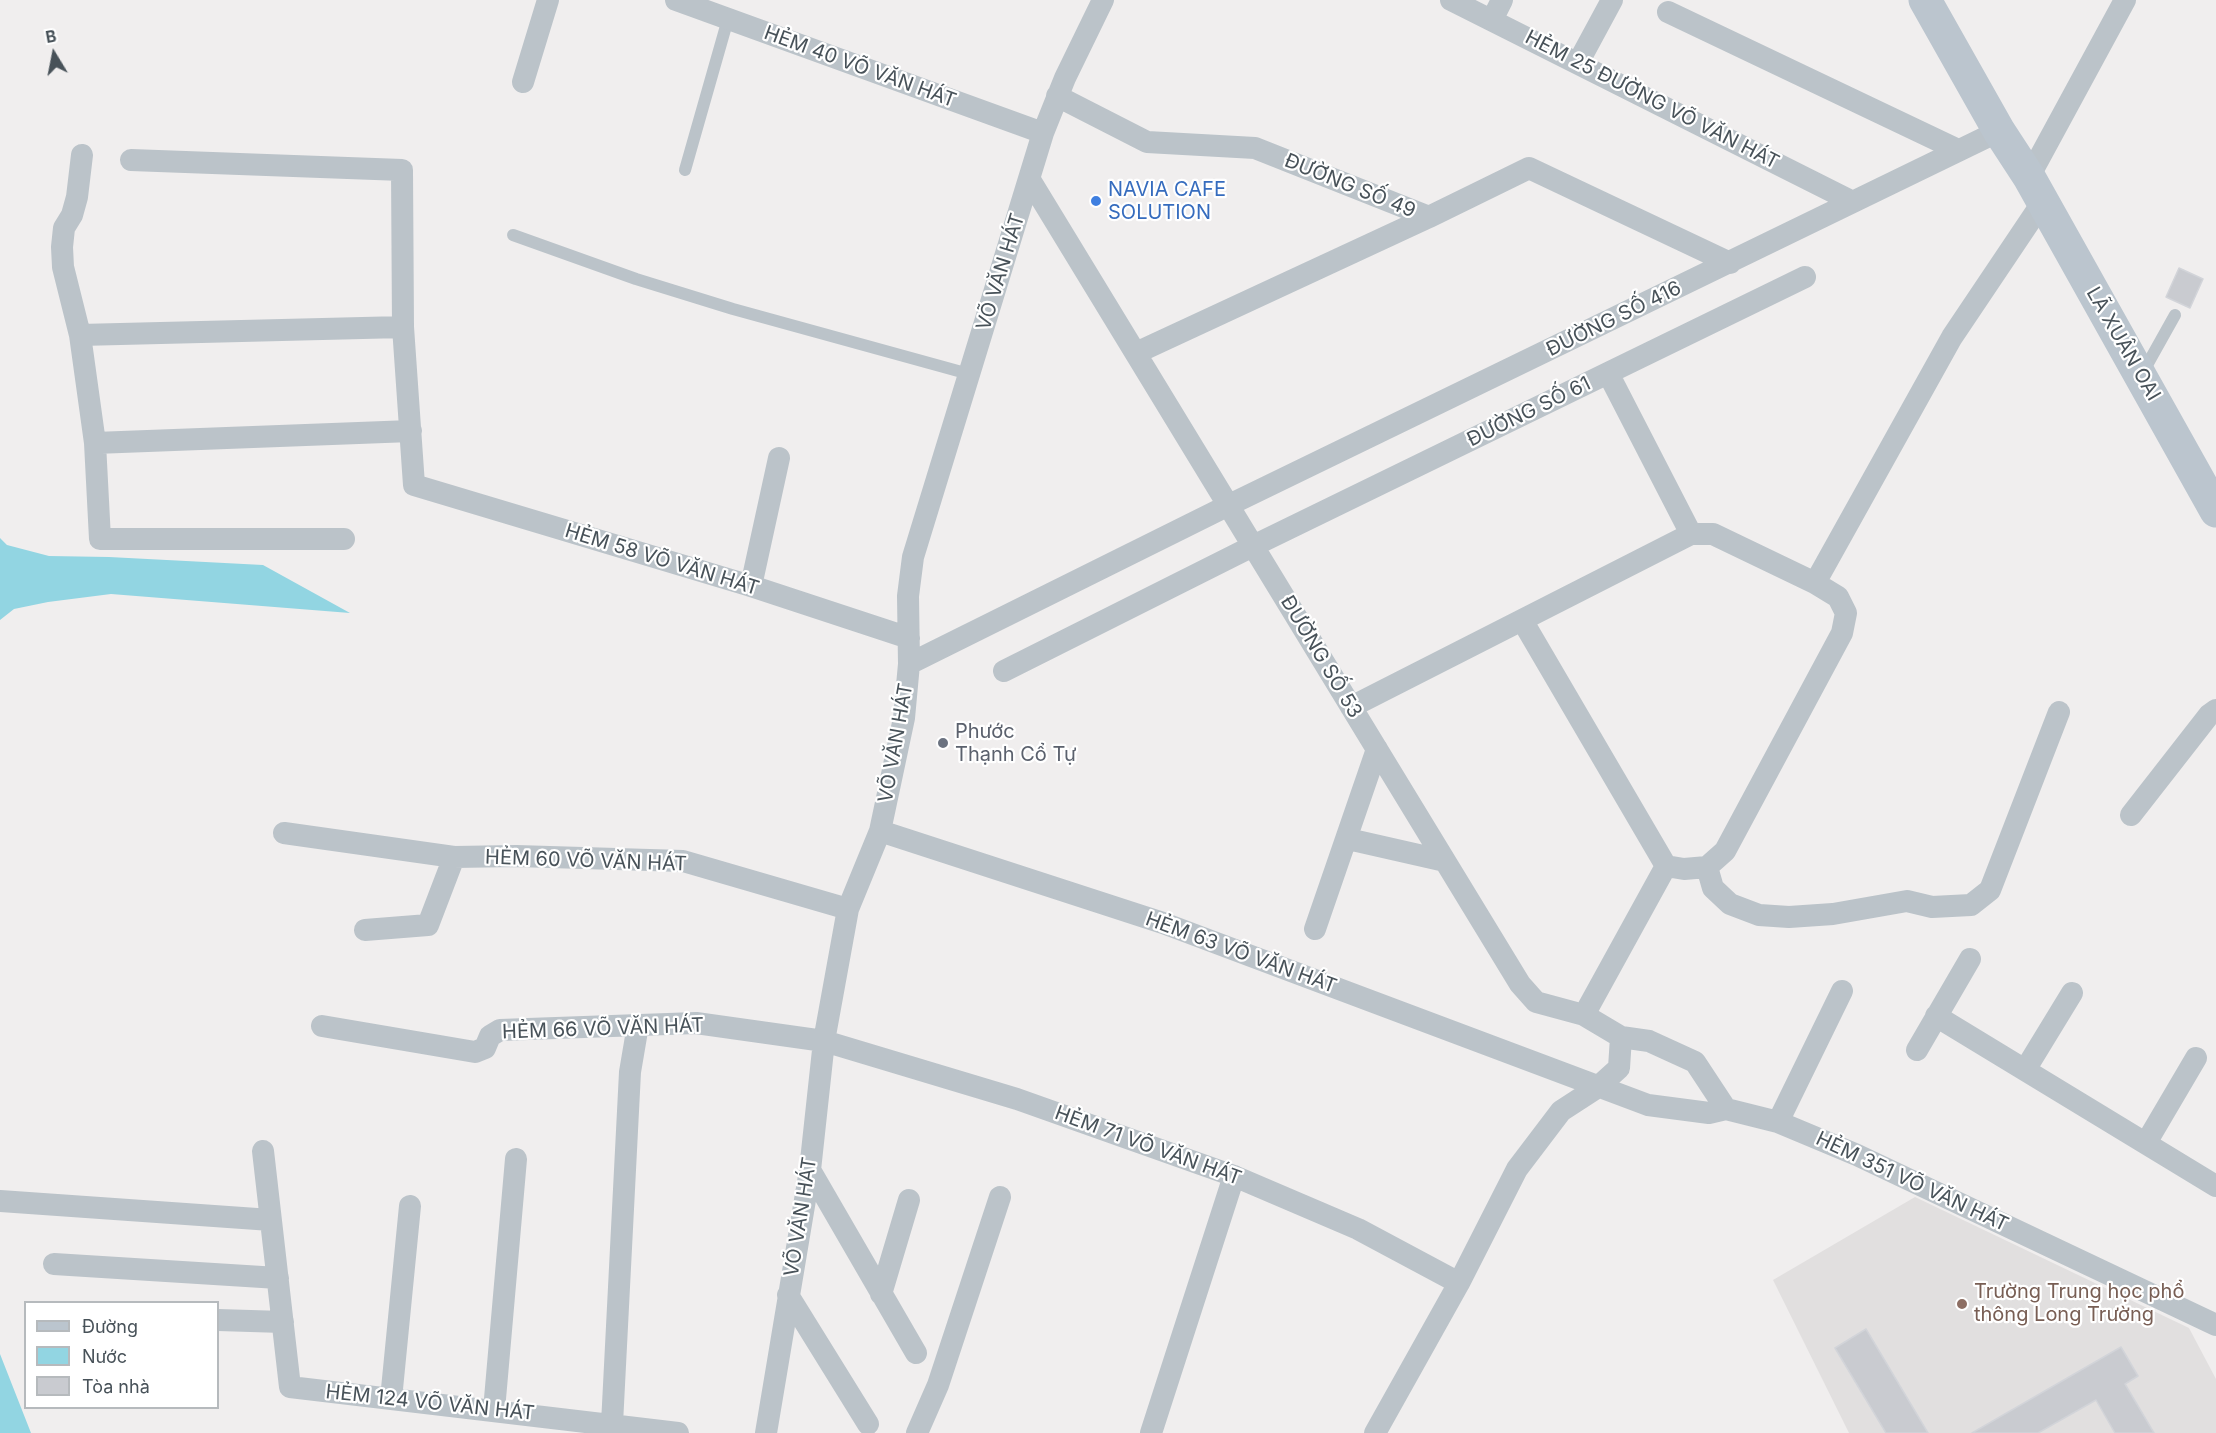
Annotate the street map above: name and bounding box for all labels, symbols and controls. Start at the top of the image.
street label: HẺM 40 VÕ VĂN HÁT [761,21,959,113]
north arrow [24,24,84,84]
street label: HẺM 25 ĐƯỜNG VÕ VĂN HÁT [1521,25,1783,175]
text: B [44,26,58,47]
street label: ĐƯỜNG SỐ 49 [1281,149,1419,223]
place label: NAVIA CAFE SOLUTION [1108,178,1226,225]
marker: NAVIA CAFE SOLUTION [1089,194,1103,208]
street label: VÕ VĂN HÁT [972,211,1030,333]
street label: ĐƯỜNG SỐ 416 [1543,276,1685,362]
street label: LÃ XUÂN OAI [2081,283,2165,405]
street label: ĐƯỜNG SỐ 61 [1463,372,1595,452]
street label: HẺM 58 VÕ VĂN HÁT [562,519,762,601]
street label: ĐƯỜNG SỐ 53 [1275,592,1367,722]
street label: VÕ VĂN HÁT [874,681,918,805]
place label: Phước Thạnh Cổ Tự [955,720,1076,767]
marker: Phước Thạnh Cổ Tự [936,736,950,750]
street label: HẺM 60 VÕ VĂN HÁT [485,845,687,877]
street label: HẺM 63 VÕ VĂN HÁT [1142,907,1340,999]
street label: HẺM 66 VÕ VĂN HÁT [502,1013,704,1045]
street label: HẺM 71 VÕ VĂN HÁT [1052,1101,1244,1191]
street label: HẺM 351 VÕ VĂN HÁT [1812,1127,2012,1237]
street label: VÕ VĂN HÁT [780,1155,822,1279]
place label: Trường Trung học phổ thông Long Trường [1974,1280,2184,1327]
marker: Trường Trung học phổ thông Long Trường [1955,1297,1969,1311]
legend [24,1301,219,1409]
text: Đường [82,1316,138,1337]
text: Nước [82,1346,127,1367]
text: Tòa nhà [82,1376,150,1397]
street label: HẺM 124 VÕ VĂN HÁT [324,1380,536,1426]

